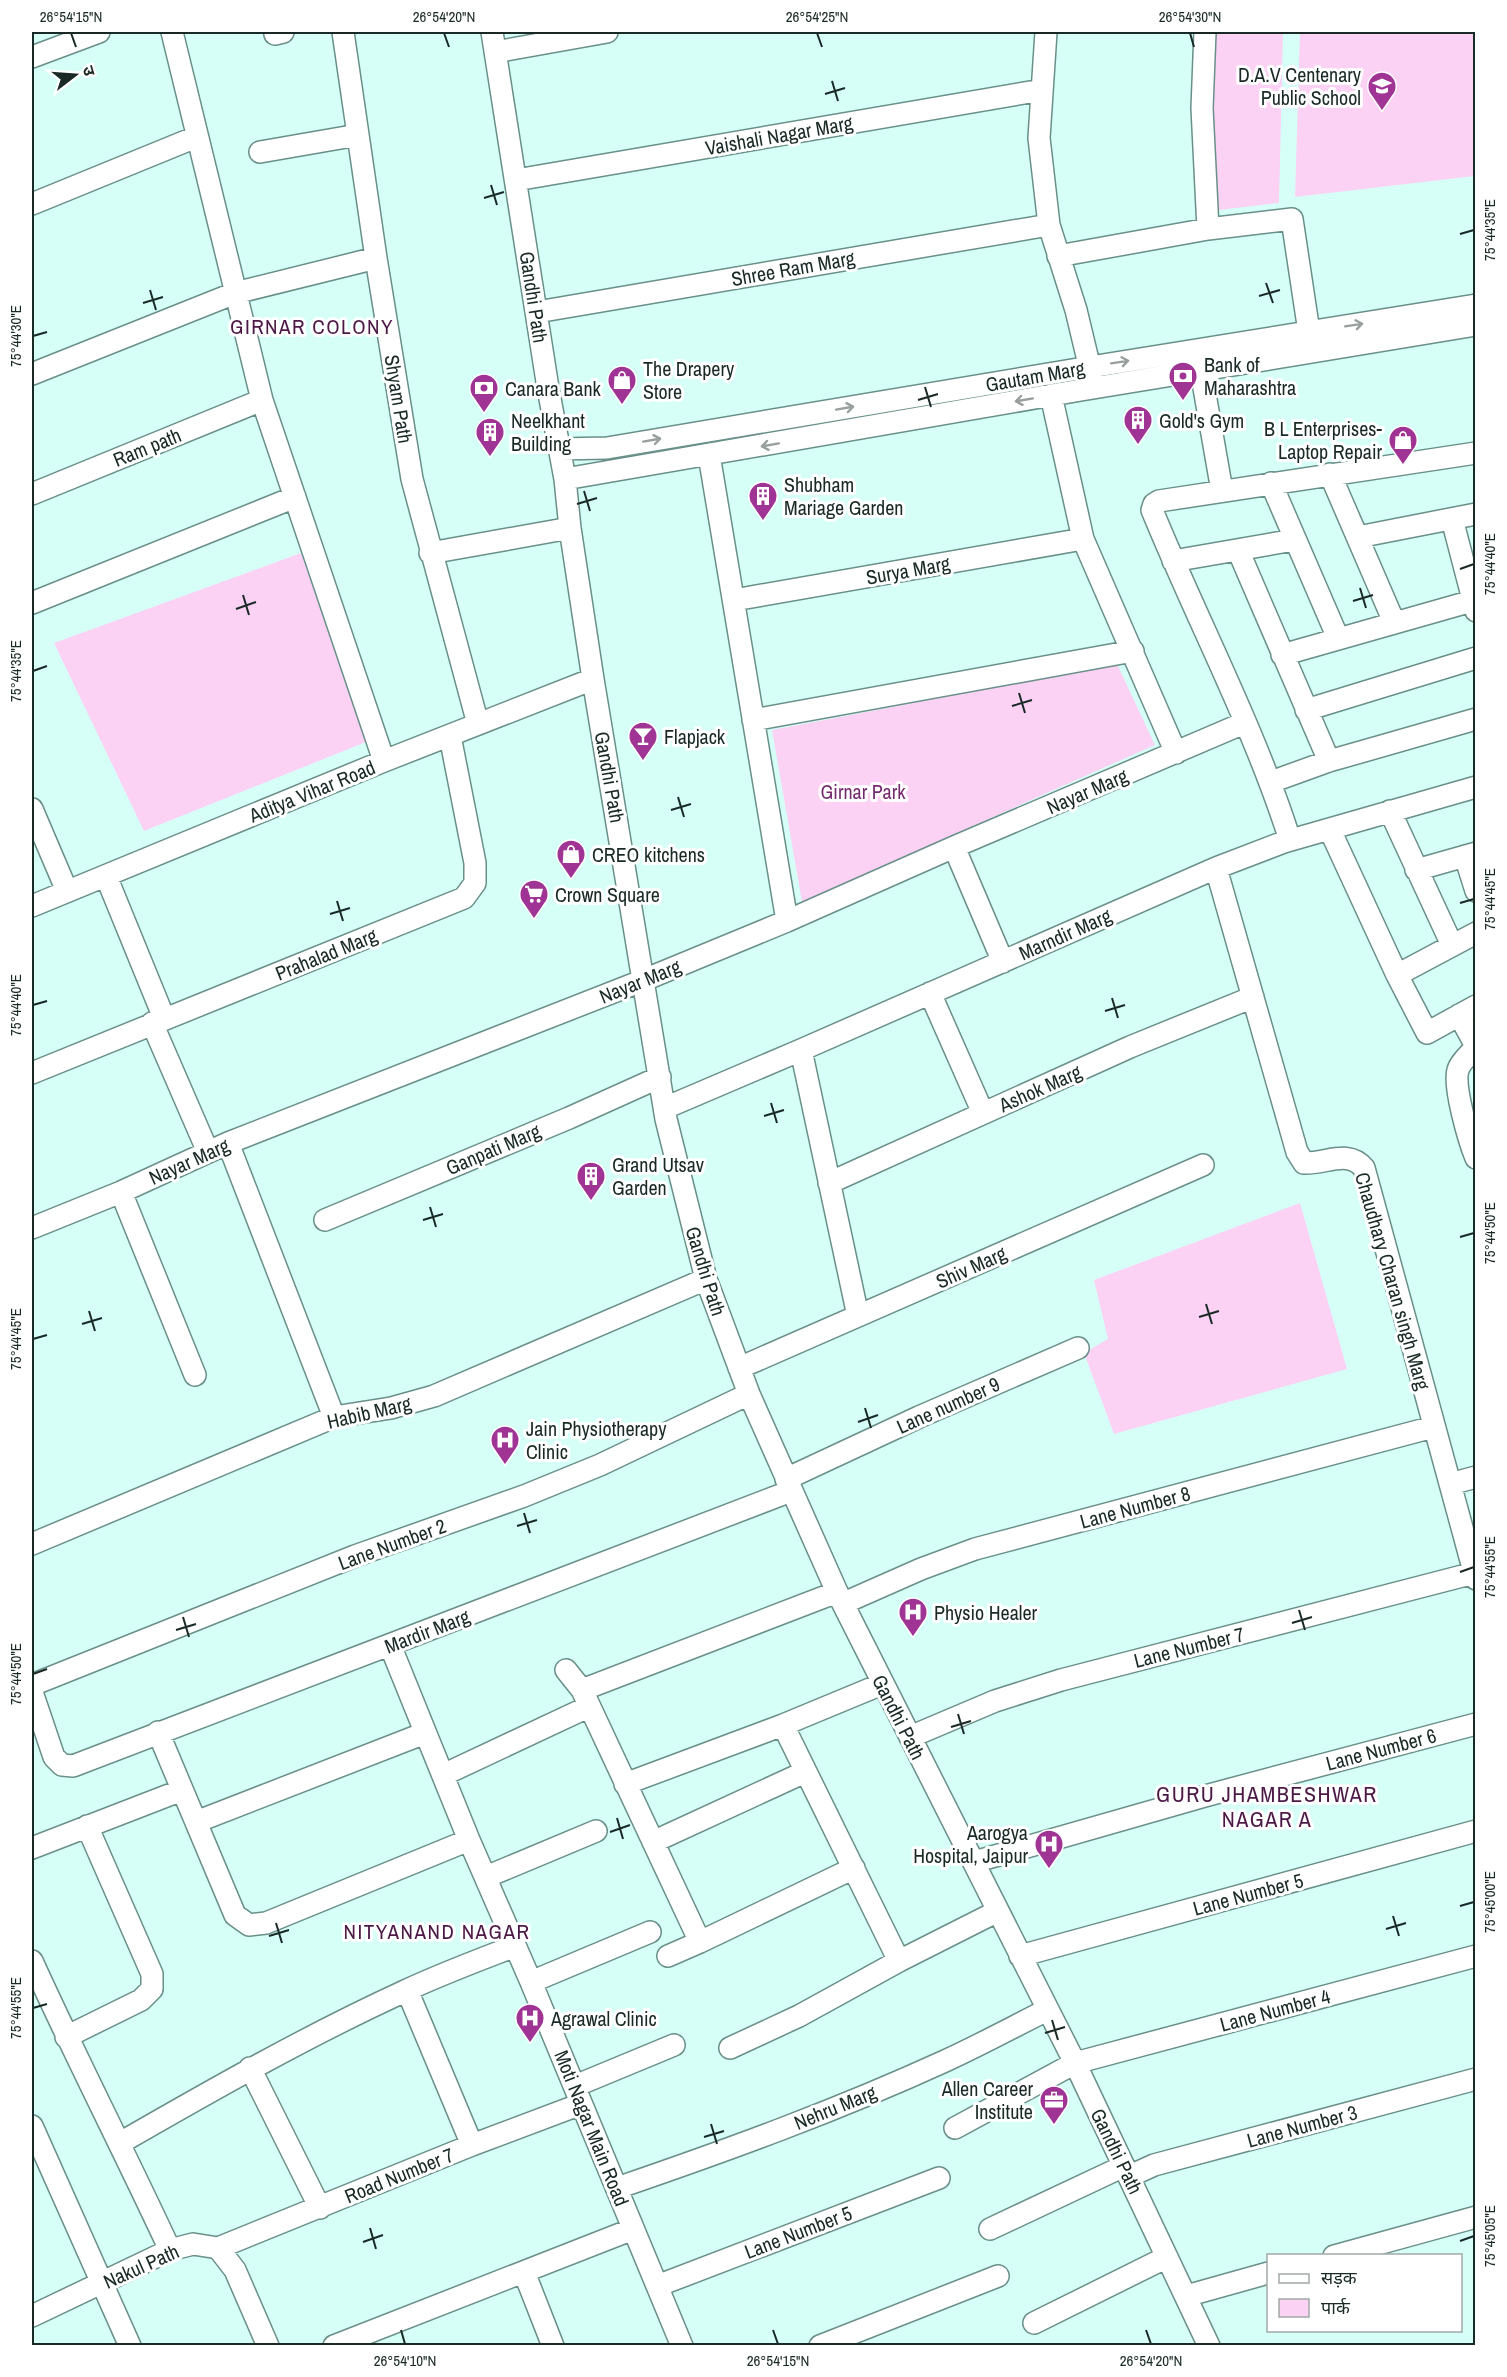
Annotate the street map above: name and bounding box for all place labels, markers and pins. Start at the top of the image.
place label: D.A.V Centenary Public School [1238,61,1362,111]
school or university icon: D.A.V Centenary Public School [1366,70,1398,112]
place label: Bank of Maharashtra [1204,351,1296,401]
place label: The Drapery Store [643,355,735,405]
bank icon: Bank of Maharashtra [1167,360,1199,402]
shop icon: The Drapery Store [606,364,638,406]
bank icon: Canara Bank [468,372,500,414]
place label: Canara Bank [505,375,602,402]
building icon: Gold's Gym [1122,404,1154,446]
place label: Neelkhant Building [511,407,585,457]
place label: Gold's Gym [1159,407,1244,434]
place label: B L Enterprises- Laptop Repair [1264,415,1383,465]
building icon: Neelkhant Building [474,416,506,458]
shop icon: B L Enterprises- Laptop Repair [1387,424,1419,466]
place label: Shubham Mariage Garden [784,471,903,521]
building icon: Shubham Mariage Garden [747,480,779,522]
bar icon: Flapjack [627,720,659,762]
place label: Flapjack [664,723,726,750]
shop icon: CREO kitchens [555,838,587,880]
place label: CREO kitchens [592,841,705,868]
supermarket icon: Crown Square [518,878,550,920]
place label: Crown Square [555,881,660,908]
place label: Grand Utsav Garden [612,1151,705,1201]
building icon: Grand Utsav Garden [575,1160,607,1202]
place label: Jain Physiotherapy Clinic [526,1415,667,1465]
hospital icon: Jain Physiotherapy Clinic [489,1424,521,1466]
hospital icon: Physio Healer [897,1596,929,1638]
place label: Physio Healer [934,1599,1038,1626]
place label: Aarogya Hospital, Jaipur [913,1819,1029,1869]
hospital icon: Aarogya Hospital, Jaipur [1033,1828,1065,1870]
hospital icon: Agrawal Clinic [514,2002,546,2044]
place label: Agrawal Clinic [550,2005,657,2032]
place label: Allen Career Institute [941,2075,1034,2125]
office icon: Allen Career Institute [1038,2084,1070,2126]

